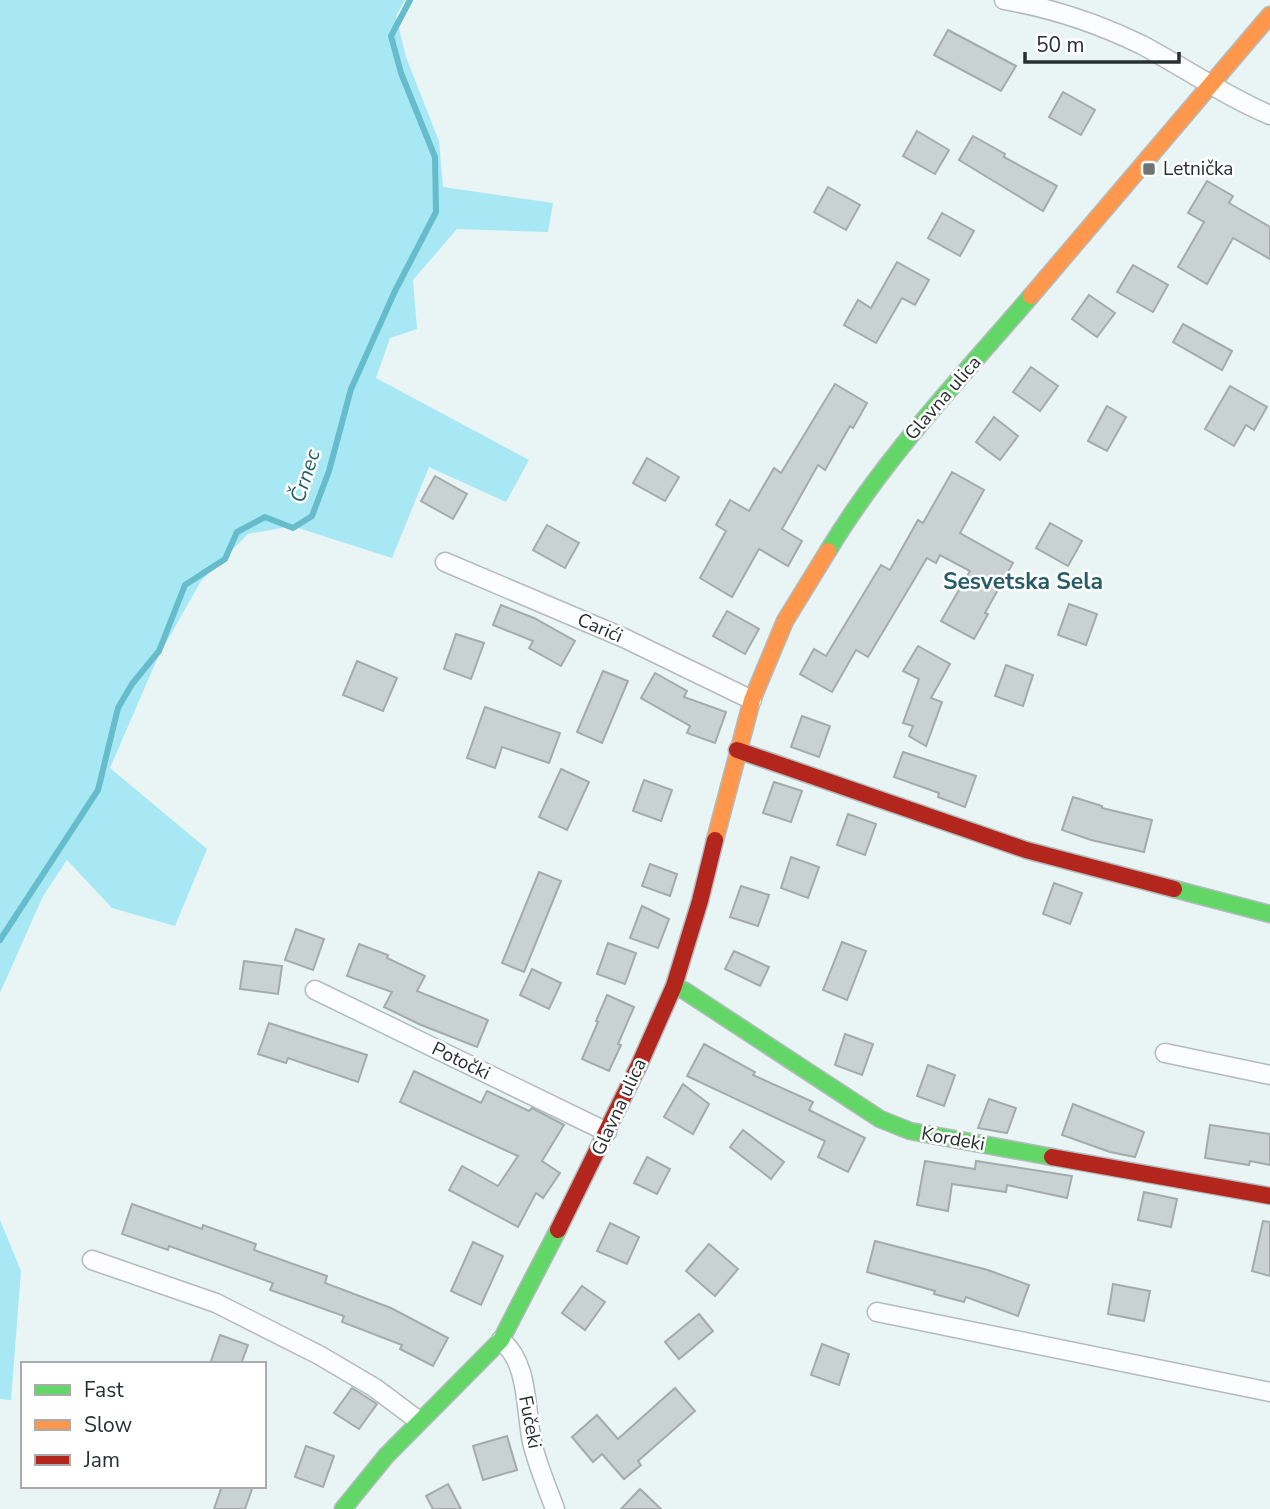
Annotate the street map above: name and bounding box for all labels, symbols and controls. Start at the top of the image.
scale bar [1025,21,1179,65]
text: 50 m [1036,31,1085,59]
place label: Letnička [1163,156,1233,182]
marker: Letnička [1141,161,1157,177]
street label: Glavna ulica [899,350,987,446]
water label: Črnec [283,446,327,506]
district label: Sesvetska Sela [943,566,1103,597]
street label: Carići [573,607,627,649]
street label: Potočki [427,1036,495,1086]
street label: Glavna ulica [585,1054,653,1160]
street label: Kordeki [919,1121,987,1157]
legend [21,1362,266,1488]
text: Fast [84,1376,124,1404]
street label: Fučeki [512,1393,548,1451]
text: Slow [84,1411,133,1439]
text: Jam [83,1446,120,1474]

